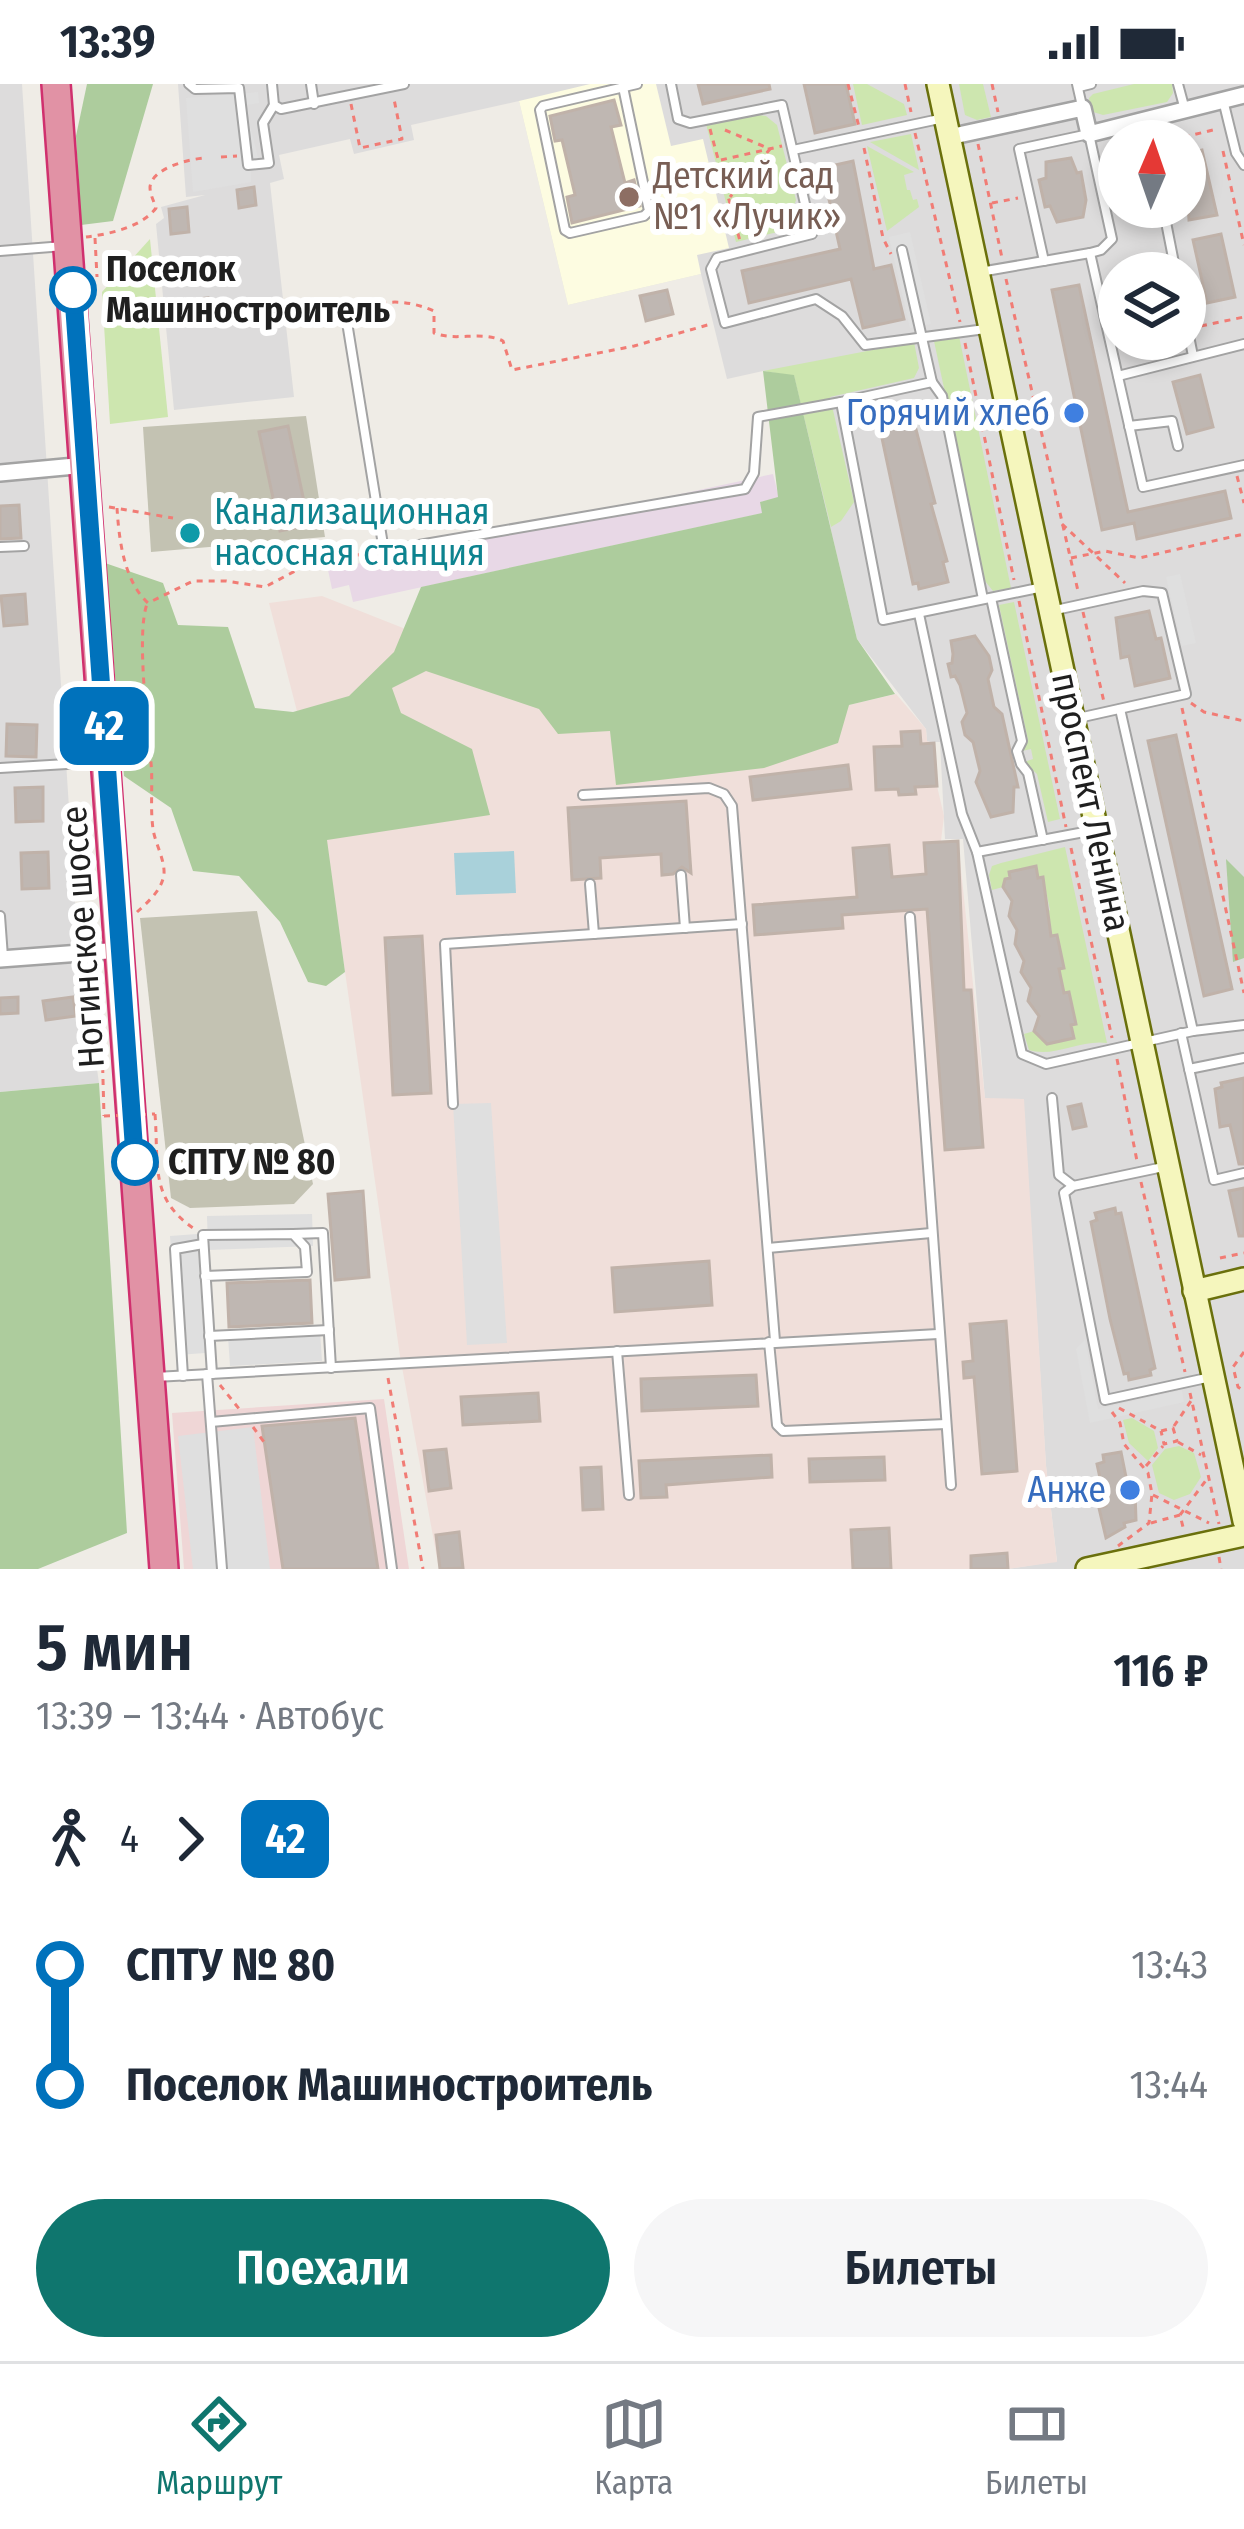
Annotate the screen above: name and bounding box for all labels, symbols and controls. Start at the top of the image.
text: 13:39 [60,15,156,69]
north arrow [1098,120,1206,228]
map controls [1098,120,1206,360]
place label: Детский сад №1 «Лучик» [652,154,842,239]
marker: Детский сад №1 «Лучик» [616,184,642,210]
place label: Поселок Машиностроитель [106,247,390,332]
button: layers [1098,252,1206,360]
marker: Поселок Машиностроитель [51,268,95,312]
place label: Горячий хлеб [846,391,1050,435]
marker: Горячий хлеб [1061,400,1087,426]
place label: Канализационная насосная станция [214,490,490,575]
marker: Канализационная насосная станция [177,520,203,546]
street label: проспект Ленина [1042,668,1140,936]
line badge: 42 [50,687,158,765]
text: 42 [84,701,124,751]
street label: Ногинское шоссе [52,805,114,1069]
marker: СПТУ № 80 [113,1140,157,1184]
place label: СПТУ № 80 [168,1140,336,1184]
place label: Анже [1027,1468,1106,1512]
marker: Анже [1117,1477,1143,1503]
text: 5 мин [36,1608,193,1687]
text: 116 ₽ [1113,1644,1208,1698]
text: 13:39 – 13:44 · Автобус [36,1693,384,1739]
icon: walk [36,1806,102,1872]
icon: forward [157,1806,223,1872]
text: 42 [265,1814,305,1864]
text: 4 [120,1816,139,1862]
text: СПТУ № 80 [126,1938,335,1992]
text: 13:43 [1131,1942,1208,1988]
text: Поселок Машиностроитель [126,2058,652,2112]
text: 13:44 [1129,2062,1208,2108]
button: Поехали [36,2199,610,2337]
button: Билеты [634,2199,1208,2337]
tab: Маршрут [156,2391,282,2503]
tab: Карта [594,2391,673,2503]
tab: Билеты [985,2391,1088,2503]

